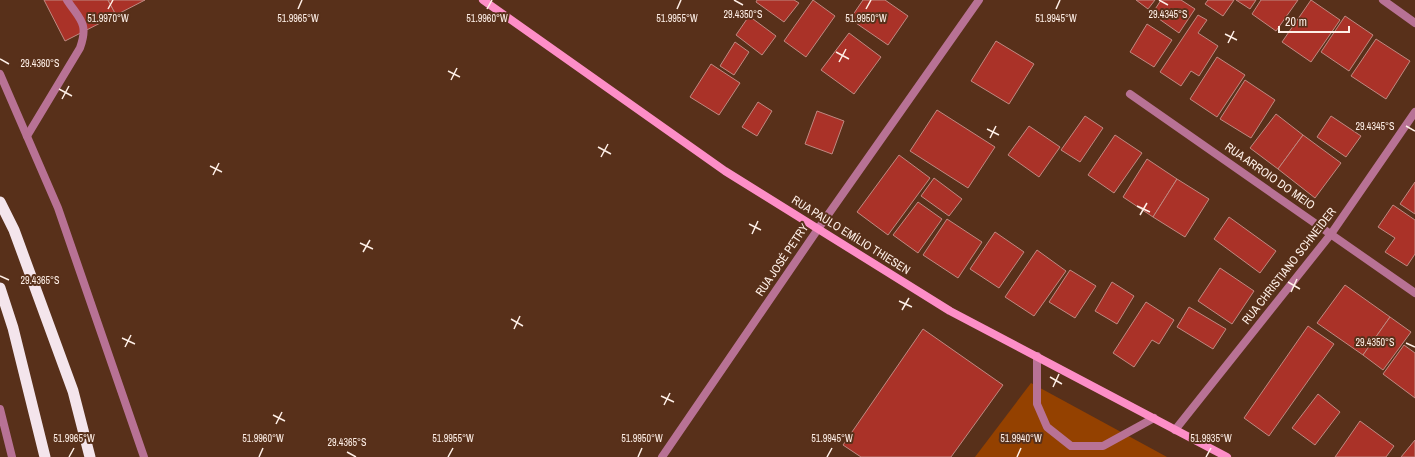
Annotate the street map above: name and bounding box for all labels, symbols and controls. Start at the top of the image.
text: 29.4350°S [723,8,763,21]
text: 29.4345°S [1148,8,1188,21]
scale bar [1279,8,1349,34]
text: 51.9970°W [87,12,129,25]
text: 51.9965°W [277,12,319,25]
text: 51.9960°W [466,12,508,25]
text: 51.9955°W [656,12,698,25]
text: 51.9950°W [845,12,887,25]
text: 51.9945°W [1035,12,1077,25]
text: 20 m [1285,14,1307,30]
text: 29.4360°S [20,57,60,70]
text: 29.4345°S [1355,120,1395,133]
street label: RUA ARROIO DO MEIO [1222,139,1319,213]
street label: RUA PAULO EMÍLIO THIESEN [789,192,913,278]
street label: RUA CHRISTIANO SCHNEIDER [1238,204,1340,328]
street label: RUA JOSÉ PETRY [752,220,812,299]
text: 29.4365°S [20,274,60,287]
text: 29.4350°S [1355,336,1395,349]
text: 51.9965°W [53,432,95,445]
text: 51.9960°W [242,432,284,445]
text: 51.9955°W [432,432,474,445]
text: 51.9950°W [621,432,663,445]
text: 51.9945°W [811,432,853,445]
text: 51.9940°W [1000,432,1042,445]
text: 51.9935°W [1190,432,1232,445]
text: 29.4365°S [327,436,367,449]

